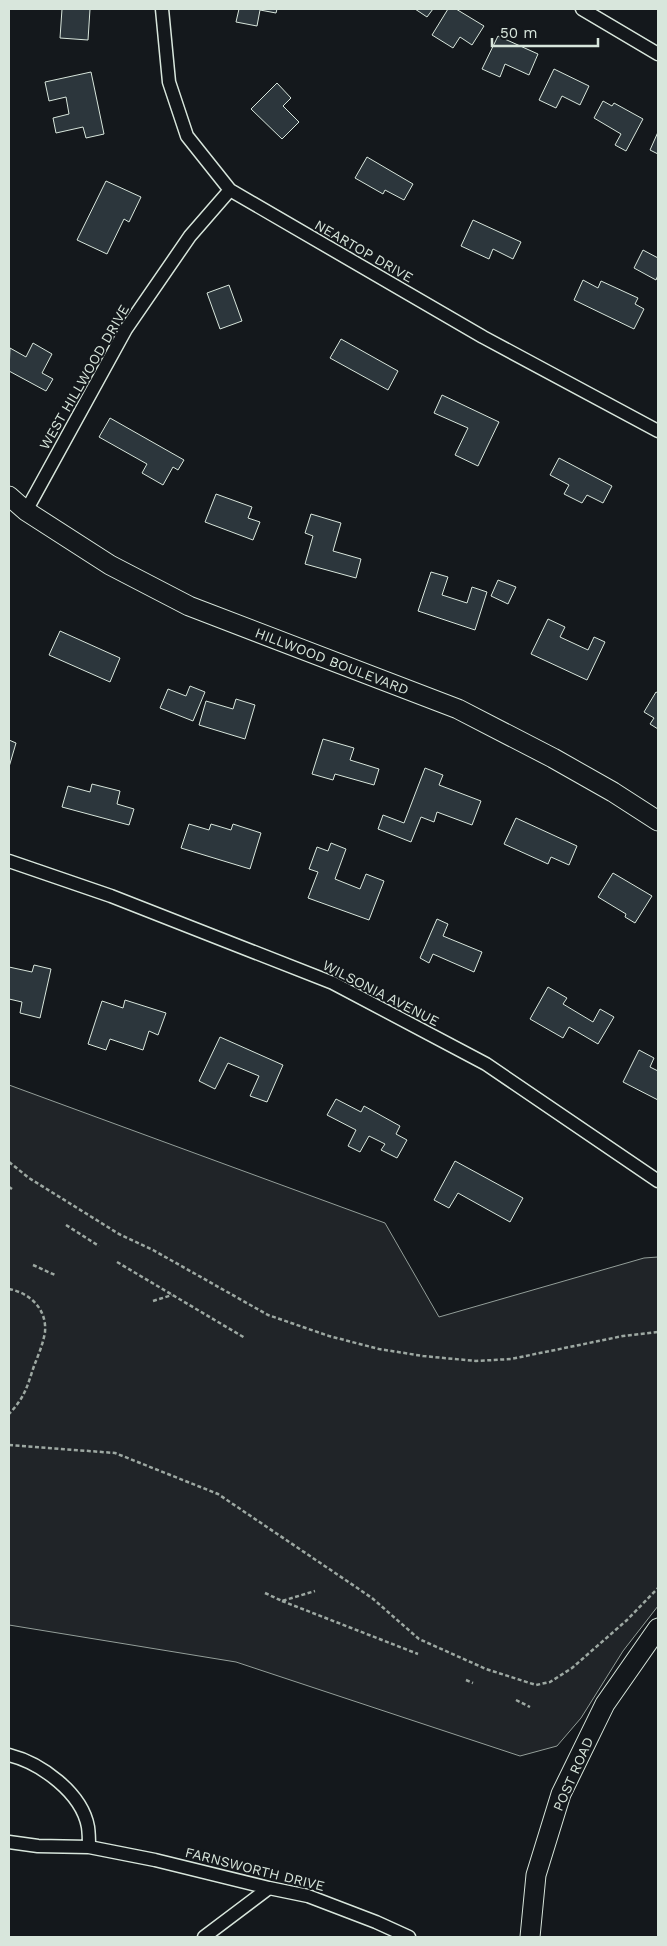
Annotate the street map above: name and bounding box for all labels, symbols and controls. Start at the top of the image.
scale bar [492,15,598,47]
text: 50 m [500,24,537,42]
street label: NEARTOP DRIVE [312,216,416,286]
street label: WEST HILLWOOD DRIVE [36,302,132,452]
street label: HILLWOOD BOULEVARD [253,624,411,698]
street label: WILSONIA AVENUE [320,957,442,1029]
street label: POST ROAD [550,1735,596,1813]
street label: FARNSWORTH DRIVE [184,1844,326,1894]

